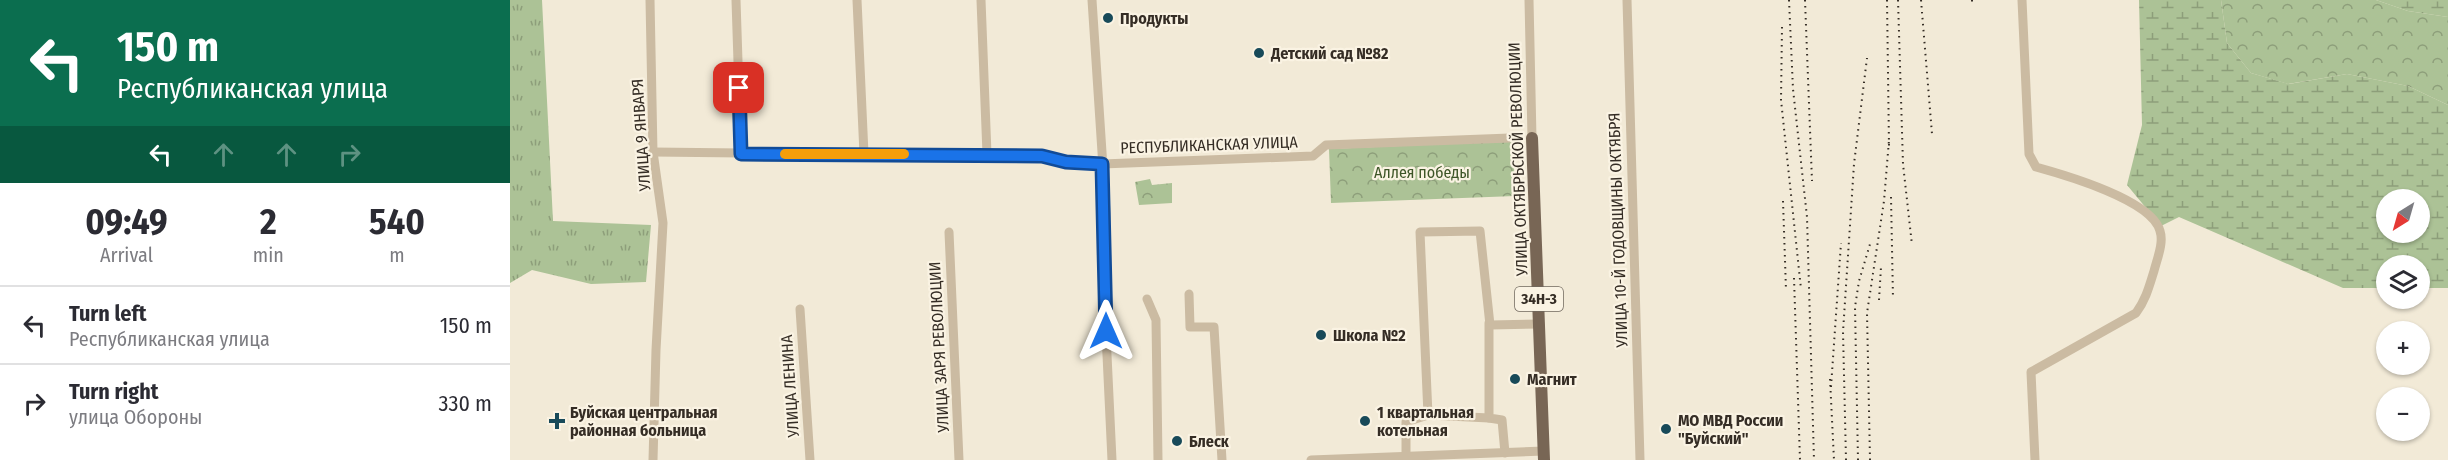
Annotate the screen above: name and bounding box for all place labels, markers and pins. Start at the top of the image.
place label: Продукты [1120,9,1188,28]
marker: Продукты [1101,11,1115,25]
place label: Детский сад №82 [1270,44,1389,63]
marker: Детский сад №82 [1252,46,1266,60]
pin [713,62,764,113]
place label: Школа №2 [1333,326,1406,345]
marker: Школа №2 [1314,328,1328,342]
place label: Магнит [1527,370,1577,389]
marker: Магнит [1508,372,1522,386]
place label: Буйская центральная районная больница [570,403,718,440]
place label: 1 квартальная котельная [1377,403,1474,440]
place label: МО МВД России "Буйский" [1678,411,1783,448]
marker: Буйская центральная районная больница [548,412,566,430]
marker: 1 квартальная котельная [1358,414,1372,428]
marker: МО МВД России "Буйский" [1659,422,1673,436]
place label: Блеск [1189,432,1230,451]
marker: Блеск [1170,434,1184,448]

